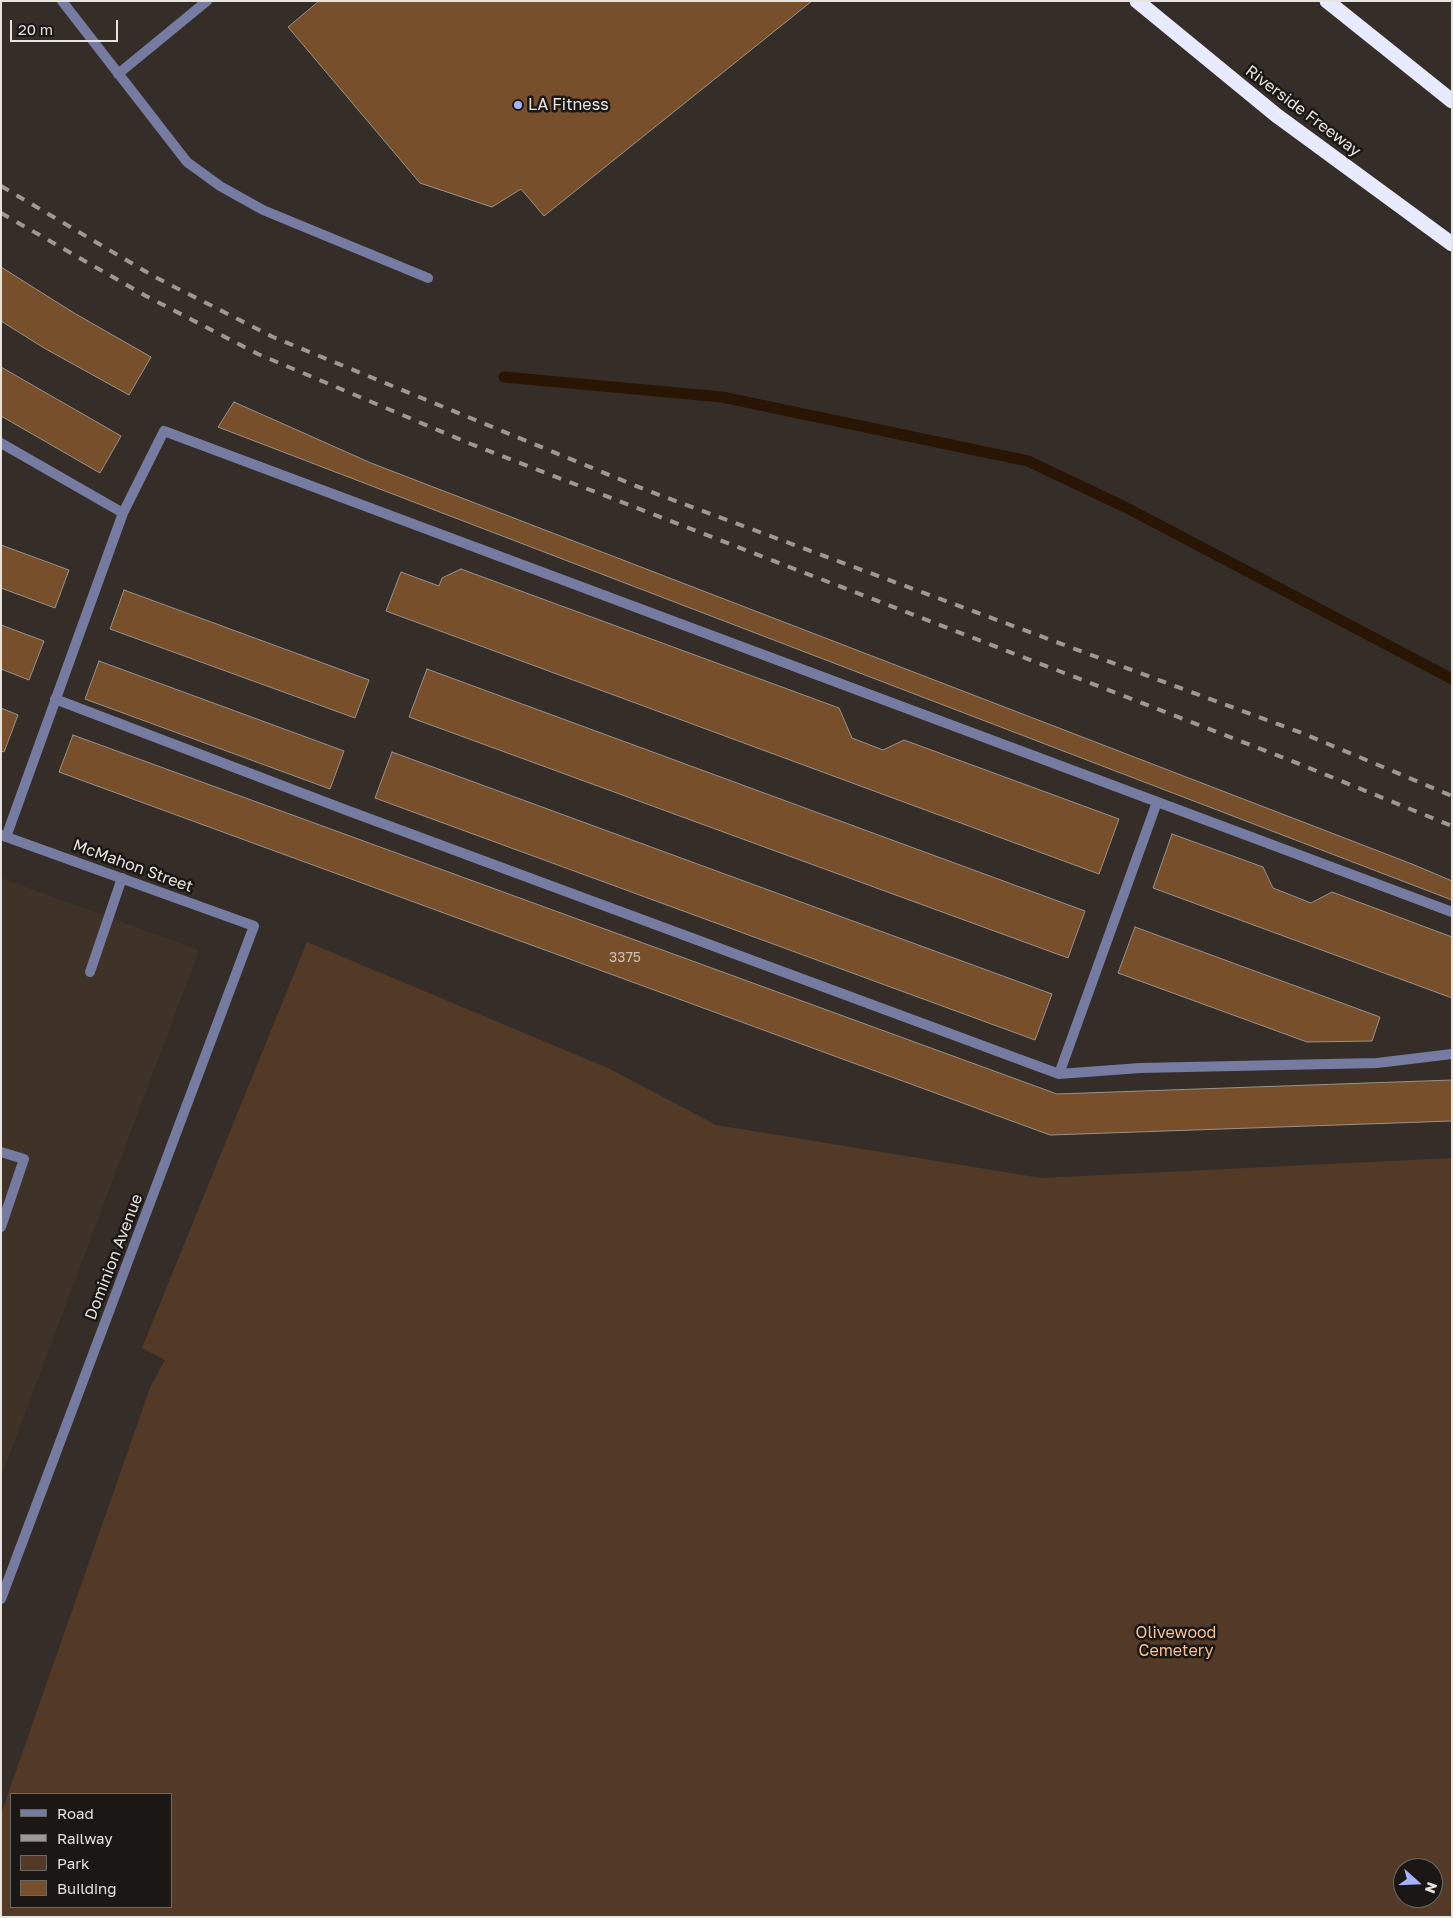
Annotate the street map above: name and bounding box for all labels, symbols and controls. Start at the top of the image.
scale bar [12,10,120,42]
text: 20 m [18,20,53,38]
street label: Riverside Freeway [1242,61,1364,161]
place label: LA Fitness [528,95,609,115]
marker: LA Fitness [512,99,524,111]
street label: McMahon Street [71,835,195,897]
house number: 3375 [609,950,641,966]
street label: Dominion Avenue [81,1191,147,1323]
park label: Olivewood Cemetery [1136,1623,1216,1661]
legend [10,1793,172,1908]
text: Road [57,1804,94,1822]
text: Railway [57,1829,113,1847]
text: Park [57,1854,89,1872]
north arrow [1393,1858,1443,1908]
text: Building [57,1879,117,1897]
text: N [1422,1880,1441,1896]

